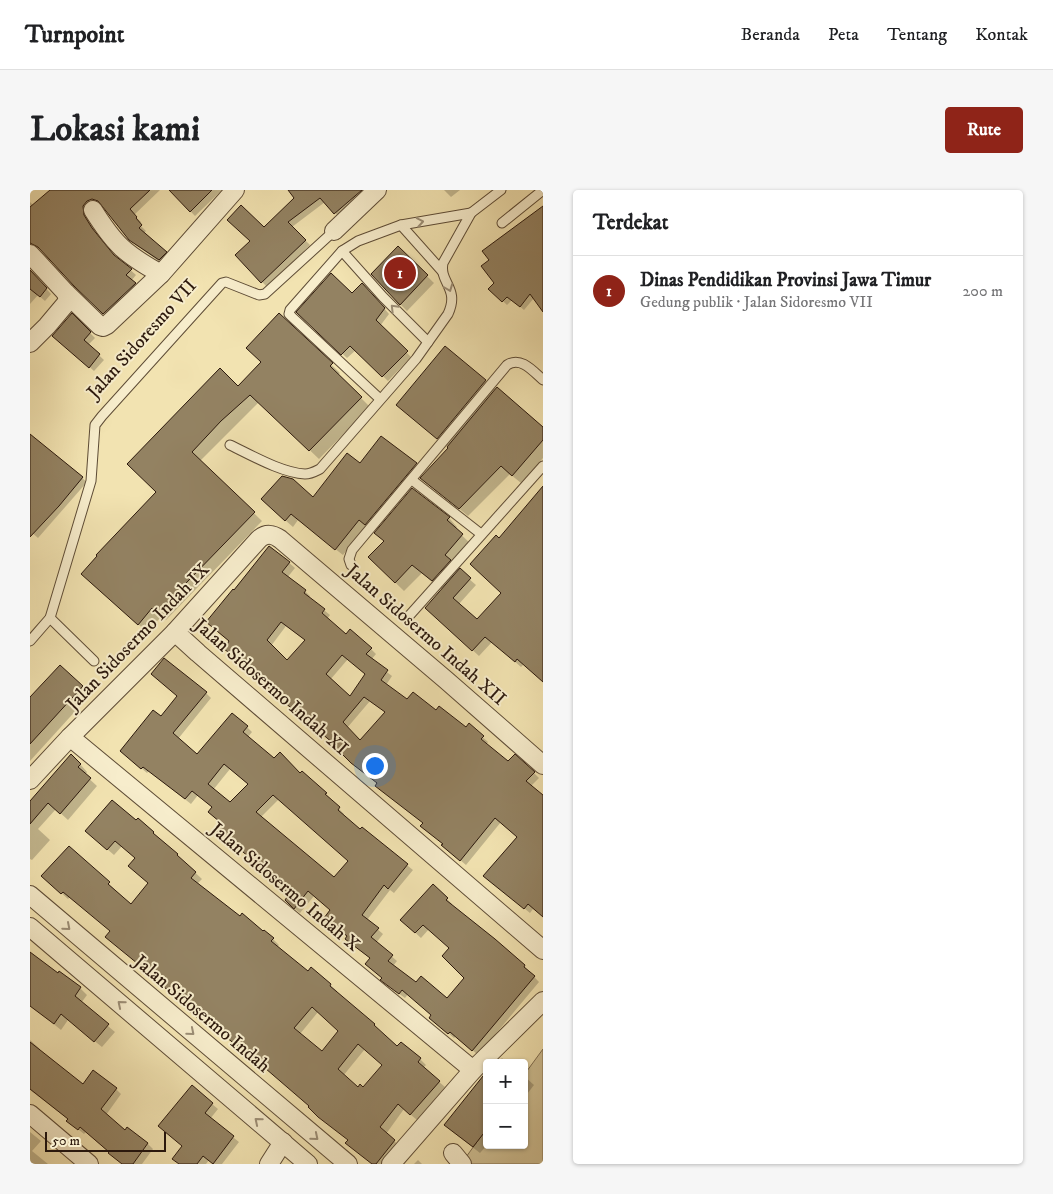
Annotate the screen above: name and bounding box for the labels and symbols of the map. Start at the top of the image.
one-way arrow [415,218,424,228]
pin: 1 [384,254,416,292]
street label: Jalan Sidoresmo VII [81,274,202,405]
one-way arrow [443,283,453,292]
one-way arrow [391,305,400,314]
street label: Jalan Sidosermo Indah IX [60,558,215,717]
street label: Jalan Sidosermo Indah XII [340,558,511,711]
street label: Jalan Sidosermo Indah XI [188,613,353,760]
your location [362,753,388,779]
street label: Jalan Sidosermo Indah X [204,816,365,957]
one-way arrow [61,921,70,929]
street label: Jalan Sidosermo Indah [128,949,275,1078]
one-way arrow [117,1001,126,1010]
one-way arrow [185,1027,194,1036]
one-way arrow [255,1118,264,1127]
scale bar [45,1129,166,1152]
one-way arrow [309,1131,318,1139]

